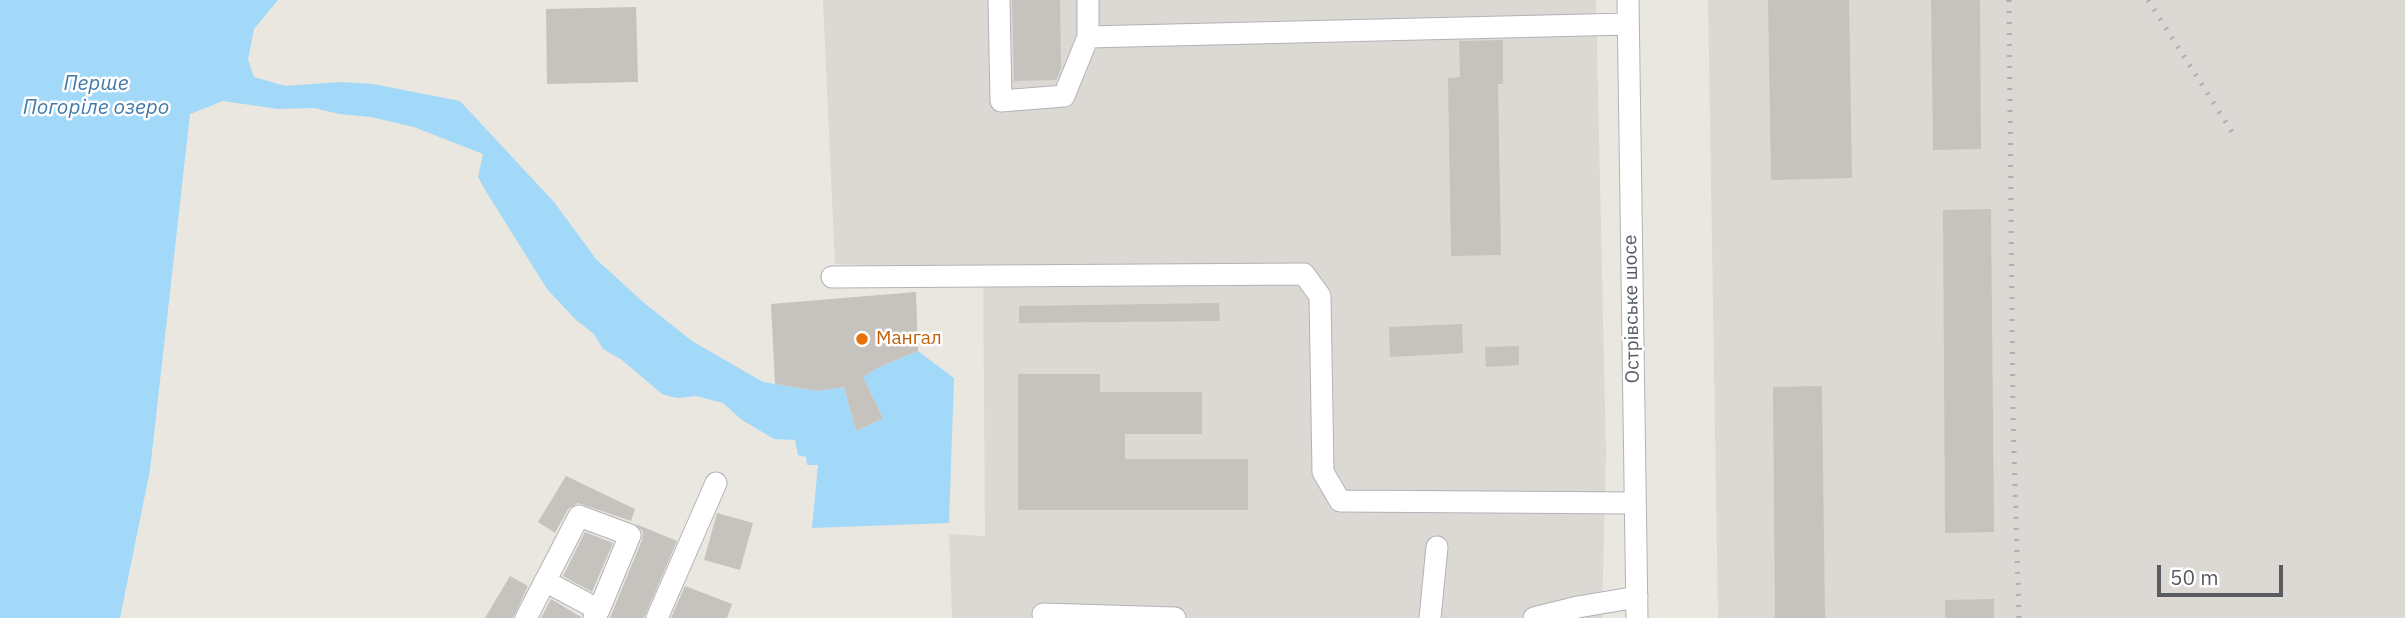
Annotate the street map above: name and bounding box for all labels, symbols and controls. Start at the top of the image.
water label: Перше Погоріле озеро [23,71,169,121]
street label: Острівське шосе [1619,235,1645,383]
place label: Мангал [876,328,942,350]
marker: Мангал [854,331,870,347]
scale bar [2160,552,2286,596]
text: 50 m [2170,563,2219,591]

